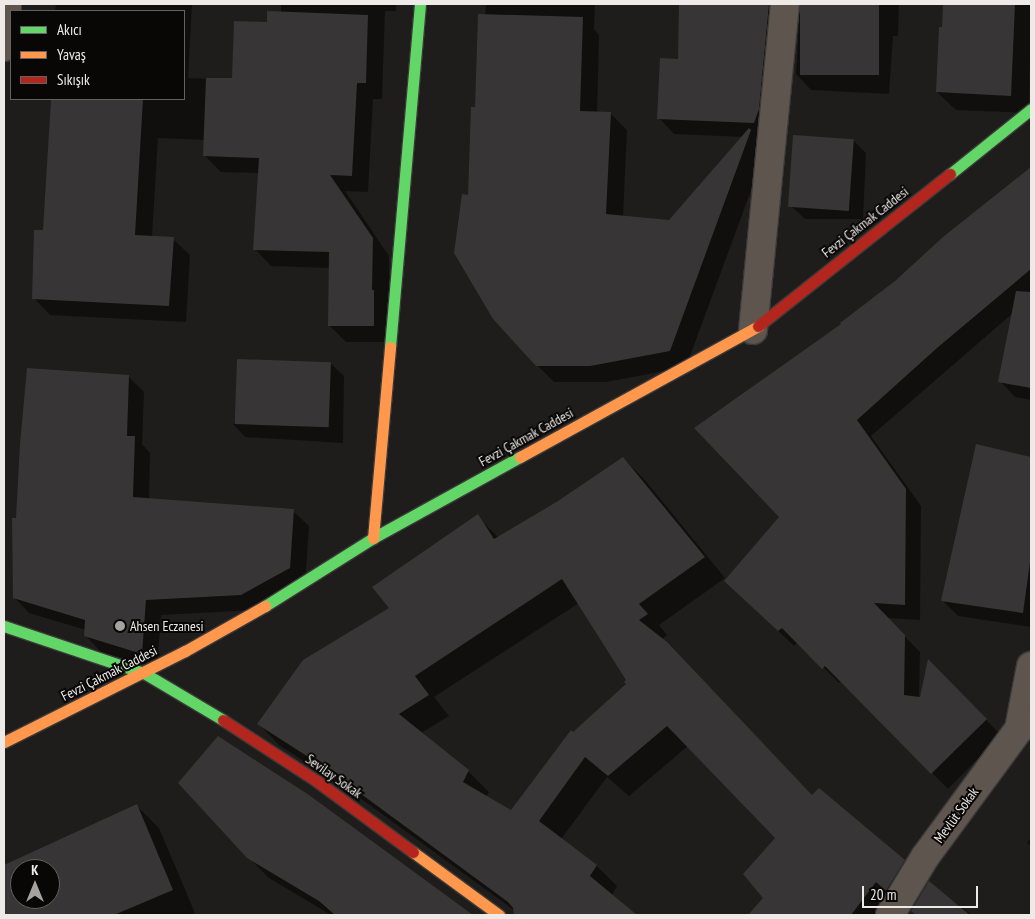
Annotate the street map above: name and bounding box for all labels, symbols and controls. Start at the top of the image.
legend [10,10,185,100]
text: Akıcı [57,20,82,39]
text: Yavaş [57,45,86,64]
text: Sıkışık [57,70,90,89]
street label: Fevzi Çakmak Caddesi [818,183,912,261]
street label: Fevzi Çakmak Caddesi [476,404,576,470]
place label: Ahsen Eczanesi [130,618,204,634]
marker: Ahsen Eczanesi [114,620,126,632]
street label: Fevzi Çakmak Caddesi [58,642,160,704]
street label: Sevilay Sokak [302,750,366,802]
street label: Mevlüt Sokak [930,784,982,846]
north arrow [10,859,60,909]
text: K [31,861,39,879]
scale bar [865,876,981,908]
text: 20 m [870,885,896,904]

